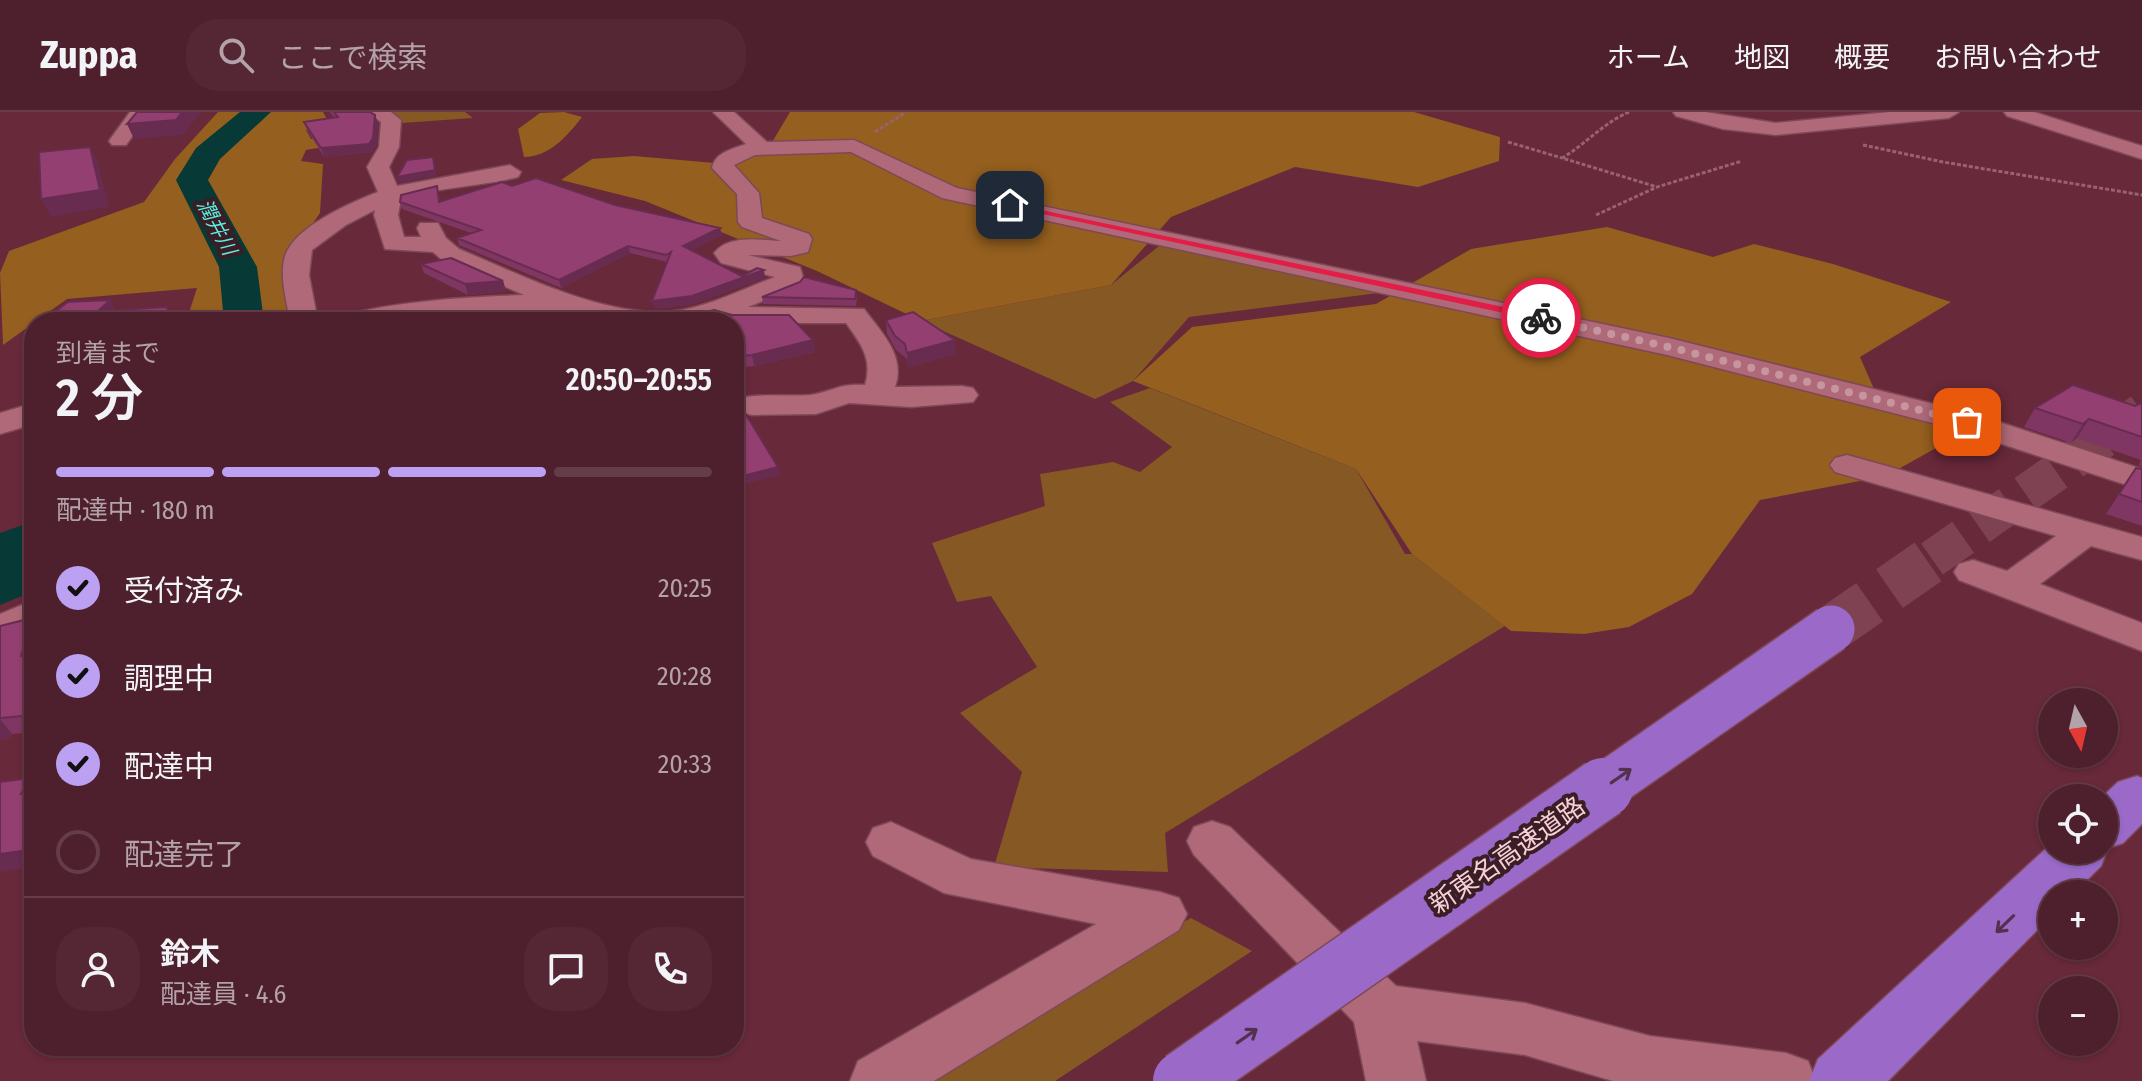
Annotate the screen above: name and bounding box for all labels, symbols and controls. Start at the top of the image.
search box [186,19,746,91]
text: Zuppa [40,32,138,78]
icon: search [214,33,258,77]
text: ここで検索 [278,40,428,76]
text: ホーム [1607,41,1690,74]
text: 地図 [1734,41,1790,74]
text: 概要 [1834,41,1890,74]
text: お問い合わせ [1934,41,2102,74]
pin [976,171,1044,239]
icon: home [988,183,1032,227]
water label: 潤井川 [192,195,243,261]
courier [1501,278,1581,358]
icon: bike [1519,296,1563,340]
text: 到着まで [56,338,160,369]
text: 20:50–20:55 [566,362,712,398]
text: 2 分 [56,367,143,430]
pin [1933,388,2001,456]
icon: bag [1945,400,1989,444]
text: 配達中 · 180 m [56,495,215,526]
icon: check [56,566,100,610]
text: 受付済み [124,573,244,609]
text: 20:25 [658,573,712,604]
icon: check [56,654,100,698]
text: 調理中 [124,661,214,697]
text: 20:28 [657,661,712,692]
north arrow [2038,688,2118,768]
map controls [2038,688,2118,1056]
icon: check [56,742,100,786]
text: 配達中 [124,749,214,785]
text: 20:33 [658,749,712,780]
one-way arrow [1609,768,1631,784]
button: locate [2038,784,2118,864]
street label: 新東名高速道路 [1424,791,1591,920]
text: 配達完了 [124,837,244,873]
button: + [2038,880,2118,960]
one-way arrow [1995,914,2015,933]
button: person [56,927,140,1011]
button: chat [524,927,608,1011]
button: phone [628,927,712,1011]
text: 鈴木 [160,936,220,972]
button: − [2038,976,2118,1056]
text: 配達員 · 4.6 [160,979,286,1010]
one-way arrow [1235,1028,1257,1044]

